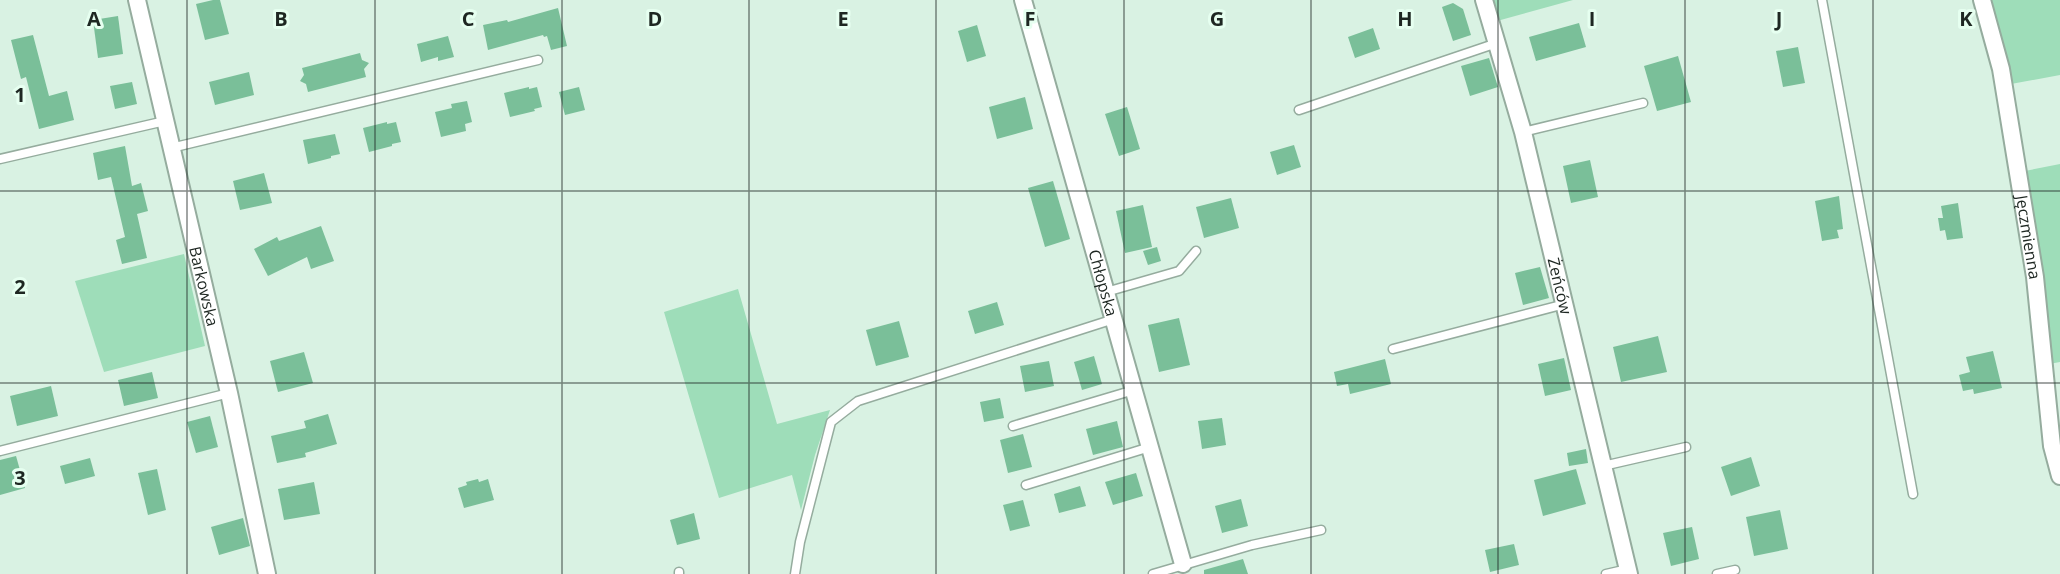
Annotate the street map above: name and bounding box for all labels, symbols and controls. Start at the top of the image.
text: A [87,5,101,32]
text: B [274,5,288,32]
text: C [462,5,475,32]
text: D [648,5,662,32]
text: E [837,5,849,32]
text: F [1025,5,1035,32]
text: G [1210,5,1224,32]
text: H [1397,5,1413,32]
text: I [1589,5,1595,32]
text: J [1774,5,1782,32]
text: K [1959,5,1973,32]
text: 1 [14,81,26,108]
street label: Jęczmienna [2010,192,2046,281]
street label: Barkowska [184,244,224,328]
street label: Chłopska [1083,247,1123,319]
street label: Żeńców [1543,255,1577,317]
text: 2 [14,273,26,300]
text: 3 [14,464,26,491]

